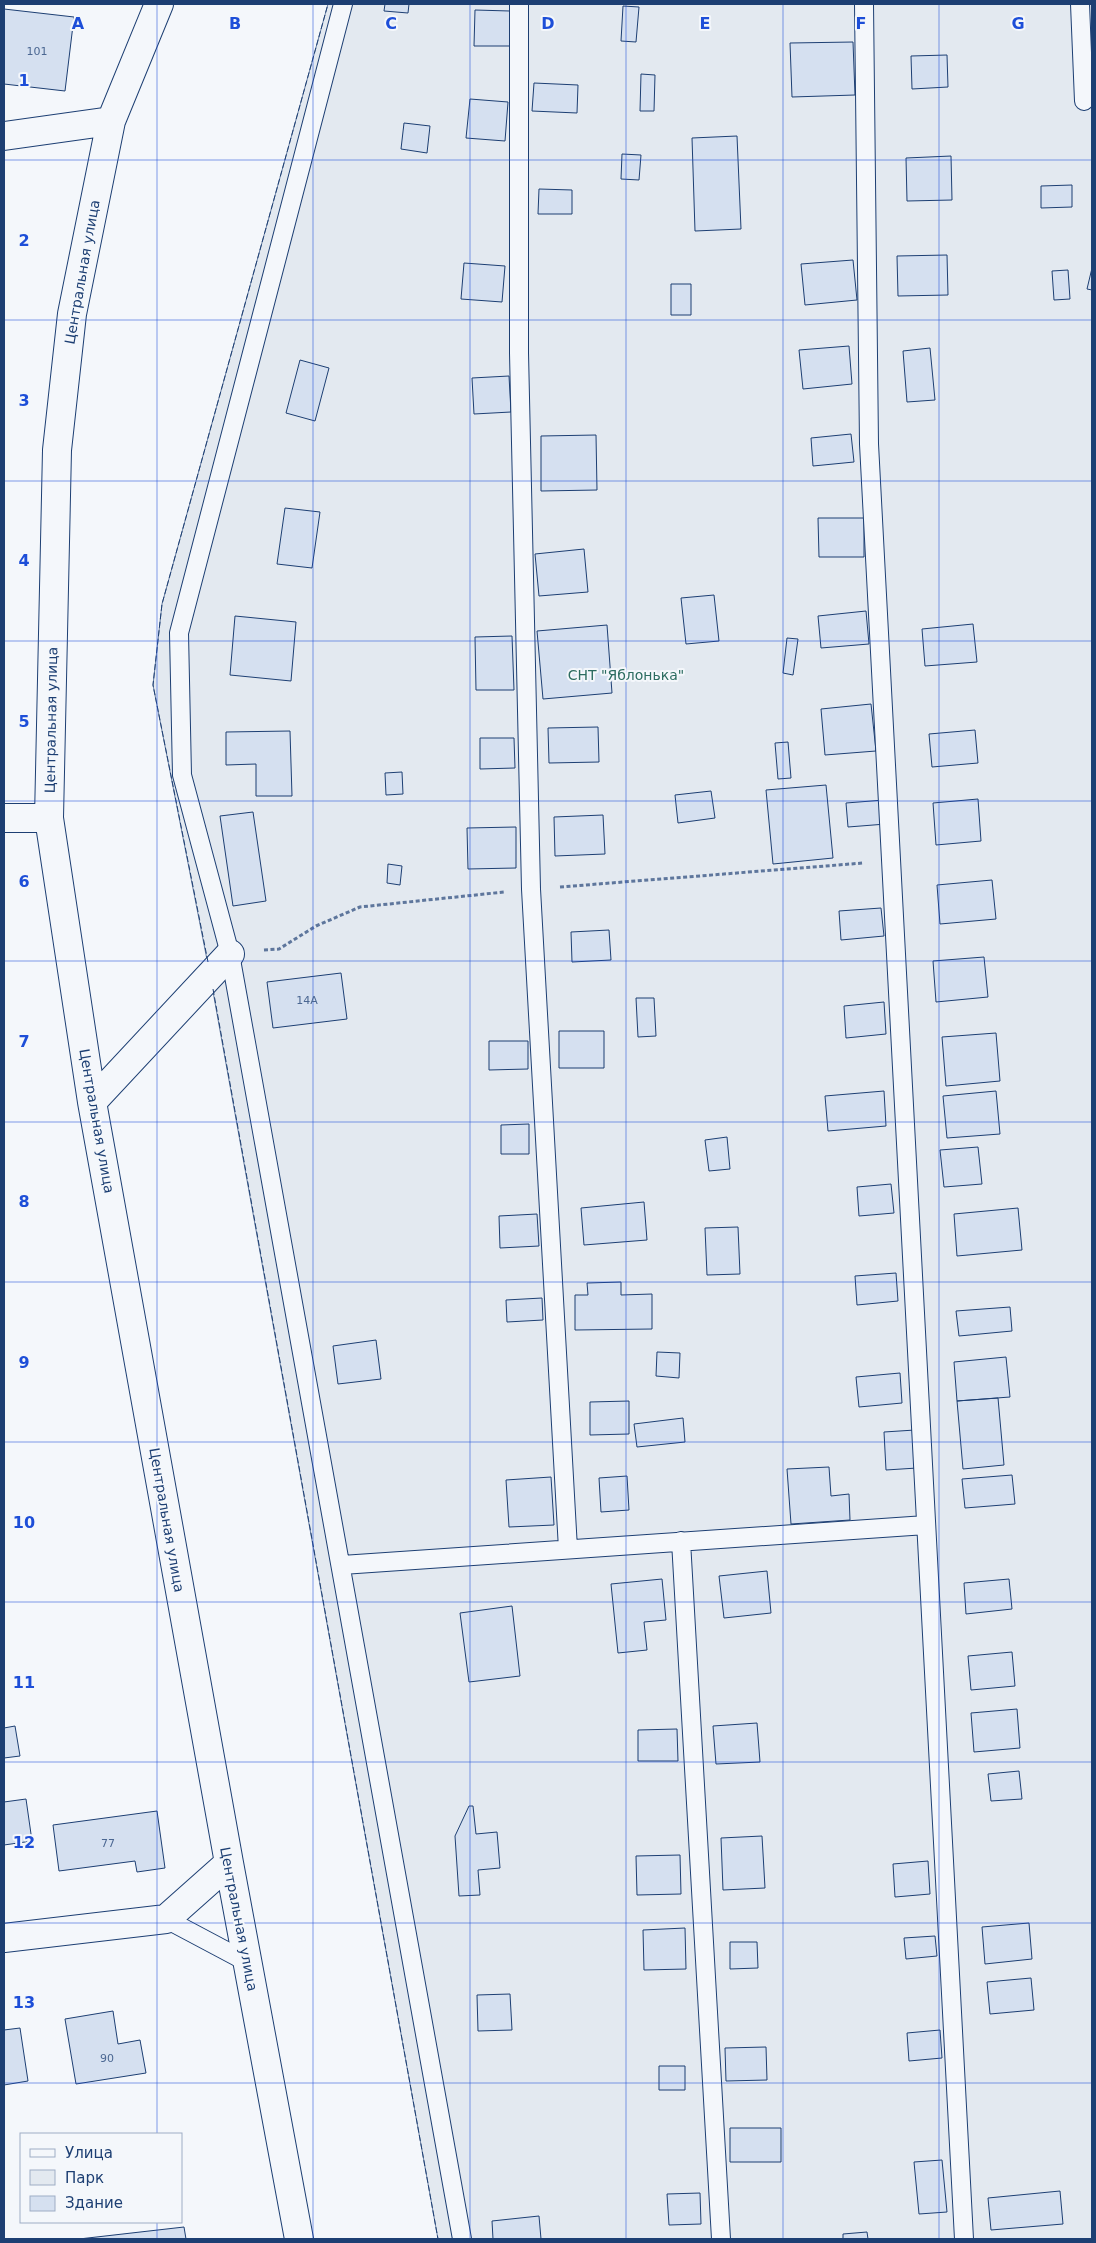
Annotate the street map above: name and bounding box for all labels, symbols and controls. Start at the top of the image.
text: A [72,14,85,33]
text: B [229,14,241,33]
text: C [385,14,397,33]
text: D [541,14,555,33]
text: E [700,14,710,33]
text: F [856,14,866,33]
text: G [1011,14,1025,33]
house number: 101 [27,45,48,58]
text: 1 [18,71,30,90]
street label: Центральная улица [61,198,103,346]
text: 2 [18,231,30,250]
text: 3 [18,391,30,410]
text: 4 [18,551,30,570]
street label: Центральная улица [42,647,60,793]
park label: СНТ "Яблонька" [568,667,684,683]
text: 5 [18,712,30,731]
text: 6 [18,872,30,891]
house number: 14А [296,994,318,1007]
text: 7 [18,1032,30,1051]
street label: Центральная улица [76,1047,118,1195]
text: 8 [18,1192,30,1211]
text: 9 [18,1353,30,1372]
street label: Центральная улица [146,1446,188,1594]
text: 10 [13,1513,35,1532]
text: 11 [13,1673,35,1692]
text: 12 [13,1833,35,1852]
house number: 77 [101,1837,115,1850]
street label: Центральная улица [217,1846,261,1992]
text: 13 [13,1993,35,2012]
house number: 90 [100,2052,114,2065]
legend [20,2133,182,2223]
text: Улица [65,2144,113,2162]
text: Парк [65,2169,104,2187]
text: Здание [65,2194,123,2212]

